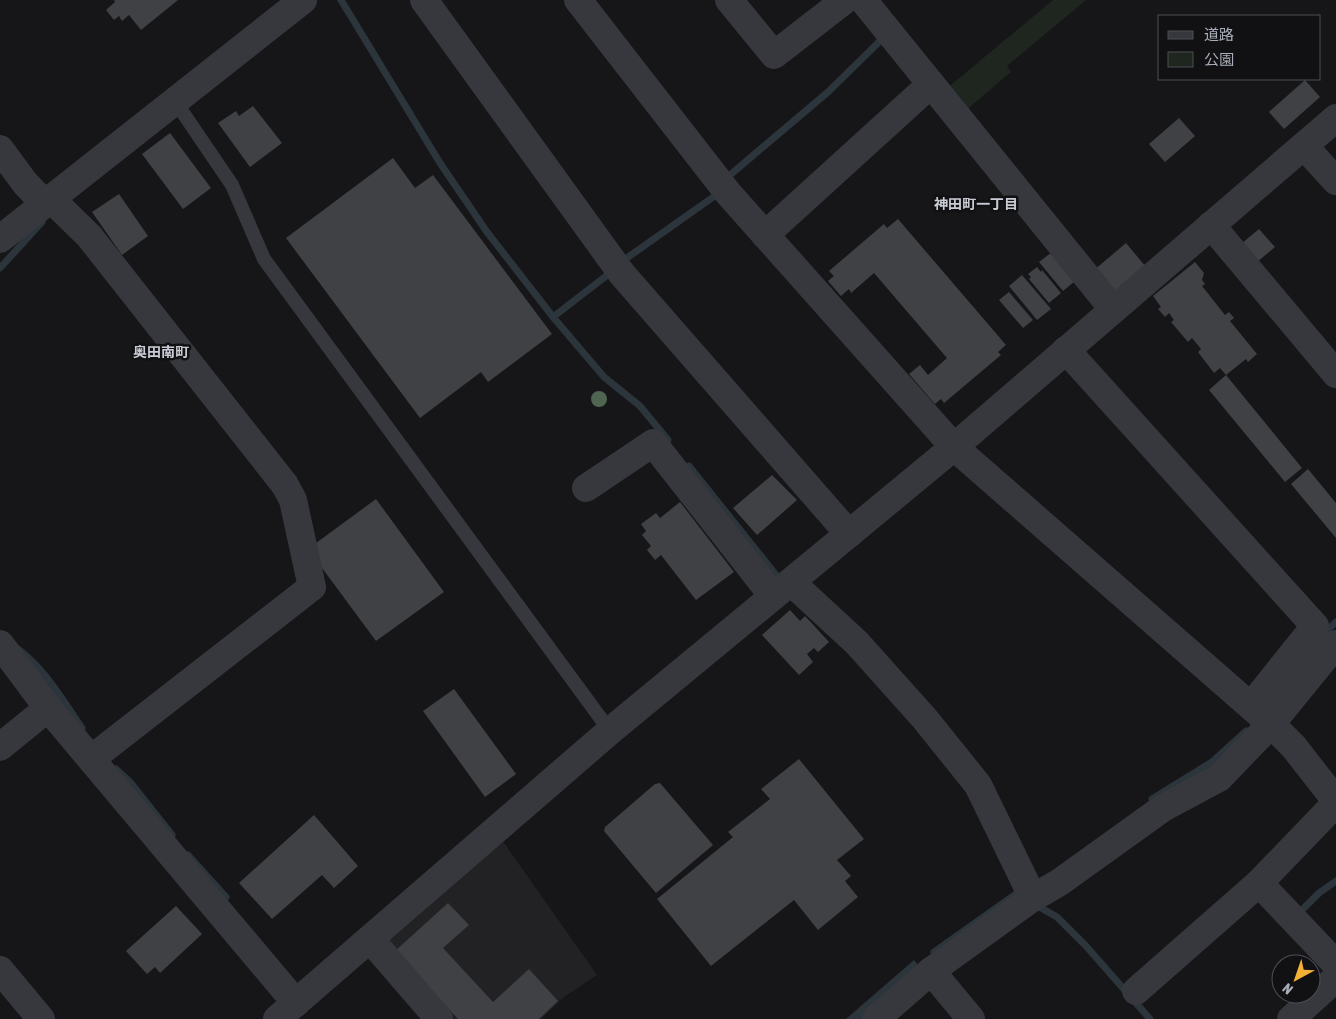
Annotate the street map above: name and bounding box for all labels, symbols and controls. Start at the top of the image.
legend [1158,15,1321,80]
text: 道路 [1204,26,1234,43]
text: 公園 [1204,51,1234,68]
district label: 神田町一丁目 [934,196,1018,212]
district label: 奥田南町 [133,344,189,360]
north arrow [1271,954,1321,1004]
text: N [1279,980,1296,998]

